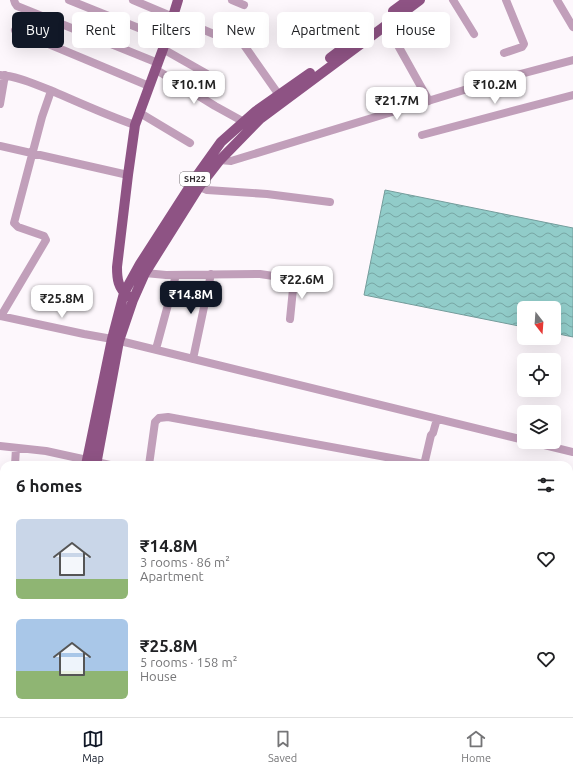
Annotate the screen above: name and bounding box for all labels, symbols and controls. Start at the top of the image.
chip: Buy [12,12,64,48]
chip: Rent [72,12,130,48]
chip: Filters [138,12,205,48]
chip: New [213,12,269,48]
chip: Apartment [277,12,374,48]
chip: House [382,12,450,48]
pin: ₹10.1M [161,71,227,105]
pin: ₹10.2M [462,71,528,105]
text: ₹10.1M [172,77,216,91]
text: ₹10.2M [473,77,517,91]
pin: ₹21.7M [364,87,430,121]
text: ₹21.7M [375,93,419,107]
road number: SH22 [180,172,210,186]
pin: ₹22.6M [269,266,335,300]
text: ₹22.6M [280,272,324,286]
pin: ₹14.8M [158,281,224,315]
pin: ₹25.8M [29,285,95,319]
text: ₹14.8M [169,287,213,301]
text: ₹25.8M [40,291,84,305]
north arrow [517,301,561,345]
map controls [517,301,561,449]
button: locate [517,353,561,397]
button: layers [517,405,561,449]
icon: filters [535,474,557,496]
text: 6 homes [16,476,82,495]
icon: home [48,535,96,583]
text: ₹14.8M [140,536,198,555]
icon: heart [535,548,557,570]
text: 3 rooms · 86 m² [140,555,230,569]
text: Apartment [140,569,204,583]
icon: home [48,635,96,683]
text: ₹25.8M [140,636,198,655]
icon: heart [535,648,557,670]
text: 5 rooms · 158 m² [140,655,237,669]
text: House [140,669,177,683]
tab: Map [82,728,104,764]
tab: Saved [268,728,297,764]
tab: Home [461,728,491,764]

